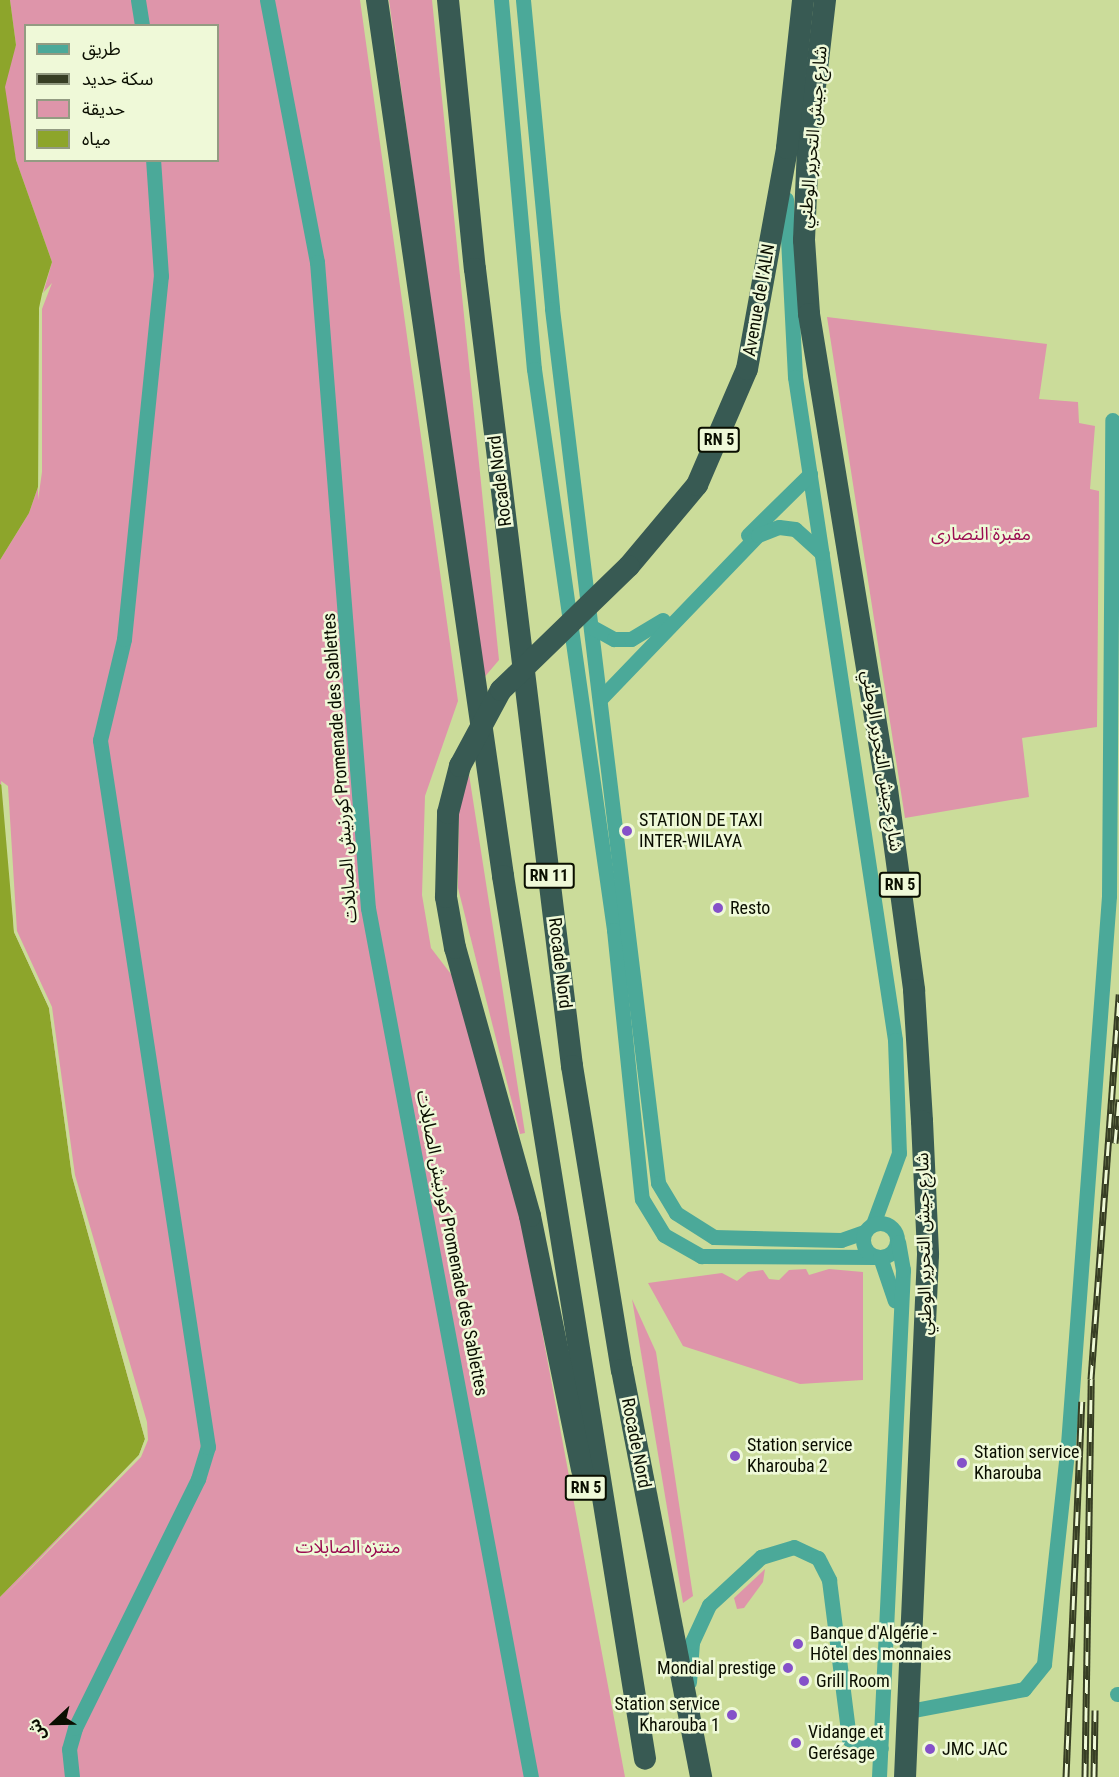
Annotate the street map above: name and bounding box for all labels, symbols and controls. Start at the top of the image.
legend [24,24,219,162]
text: طريق [82,38,121,59]
street label: شارع جيش التحرير الوطني [794,45,832,229]
text: سكة حديد [82,68,153,89]
text: حديقة [82,98,125,119]
text: مياه [82,128,111,149]
street label: Avenue de l'ALN [738,242,780,358]
road number: RN 5 [696,427,742,453]
street label: Rocade Nord [484,434,516,528]
park label: مقبرة النصارى [931,523,1031,545]
street label: كورنيش الصابلات Promenade des Sablettes [318,612,362,924]
street label: شارع جيش التحرير الوطني [857,669,907,853]
place label: STATION DE TAXI INTER-WILAYA [639,810,763,852]
marker: STATION DE TAXI INTER-WILAYA [620,824,634,838]
road number: RN 11 [524,863,574,889]
road number: RN 5 [878,872,922,898]
place label: Resto [730,897,770,919]
marker: Resto [711,901,725,915]
street label: Rocade Nord [544,916,576,1010]
street label: كورنيش الصابلات Promenade des Sablettes [412,1088,492,1398]
street label: شارع جيش التحرير الوطني [912,1152,936,1336]
street label: Rocade Nord [617,1396,655,1490]
place label: Station service Kharouba 2 [747,1435,852,1478]
place label: Station service Kharouba [974,1442,1079,1484]
marker: Station service Kharouba 2 [728,1449,742,1463]
marker: Station service Kharouba [955,1456,969,1470]
road number: RN 5 [564,1475,608,1501]
park label: منتزه الصابلات [296,1536,400,1558]
place label: Banque d'Algérie - Hôtel des monnaies [810,1623,951,1666]
marker: Banque d'Algérie - Hôtel des monnaies [791,1637,805,1651]
place label: Mondial prestige [657,1657,776,1679]
marker: Mondial prestige [781,1661,795,1675]
place label: Grill Room [816,1670,890,1692]
marker: Grill Room [797,1674,811,1688]
north arrow [24,1693,84,1753]
place label: Station service Kharouba 1 [615,1694,720,1736]
marker: Station service Kharouba 1 [725,1708,739,1722]
text: ش [24,1716,50,1744]
place label: Vidange et Gerésage [808,1722,884,1764]
marker: Vidange et Gerésage [789,1736,803,1750]
place label: JMC JAC [942,1738,1008,1760]
marker: JMC JAC [923,1742,937,1756]

